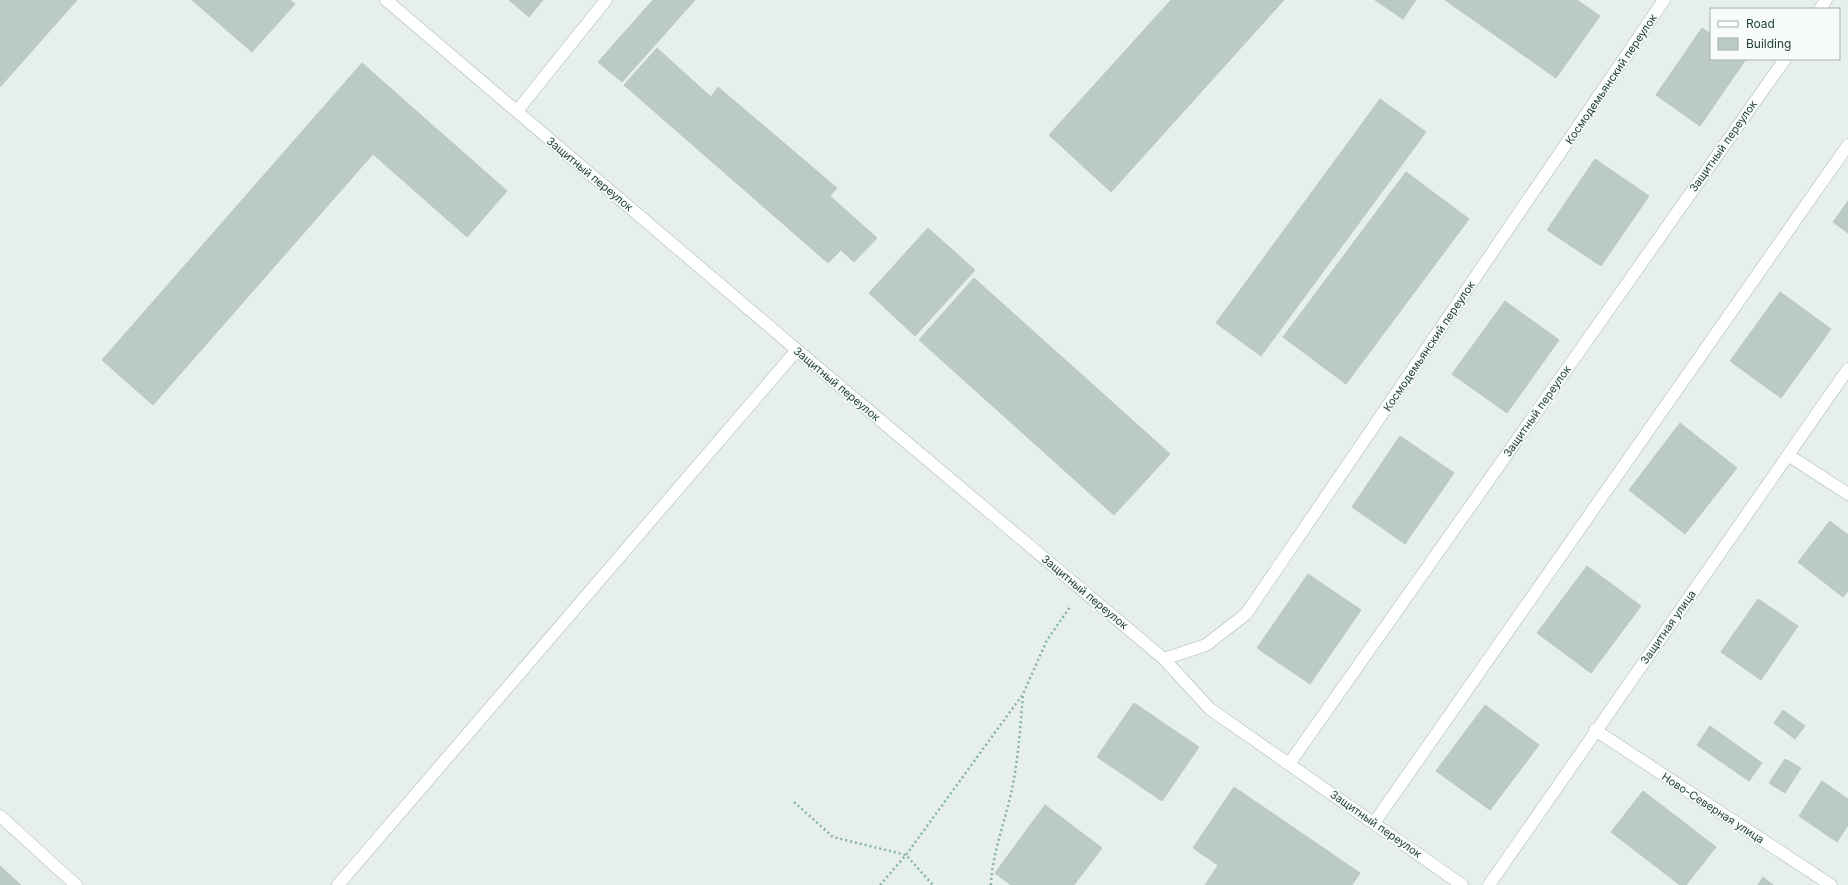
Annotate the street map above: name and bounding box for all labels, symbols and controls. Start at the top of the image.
legend [1710,8,1840,60]
street label: Космодемьянский переулок [1562,11,1660,147]
text: Road [1746,16,1775,31]
text: Building [1746,36,1791,51]
street label: Защитный переулок [1686,97,1760,194]
street label: Защитный переулок [544,134,636,214]
street label: Космодемьянский переулок [1380,278,1478,414]
street label: Защитный переулок [791,344,883,424]
street label: Защитный переулок [1500,362,1574,459]
street label: Защитный переулок [1039,552,1131,632]
street label: Защитная улица [1637,587,1699,667]
street label: Ново-Северная улица [1659,770,1767,846]
street label: Защитный переулок [1328,787,1425,861]

